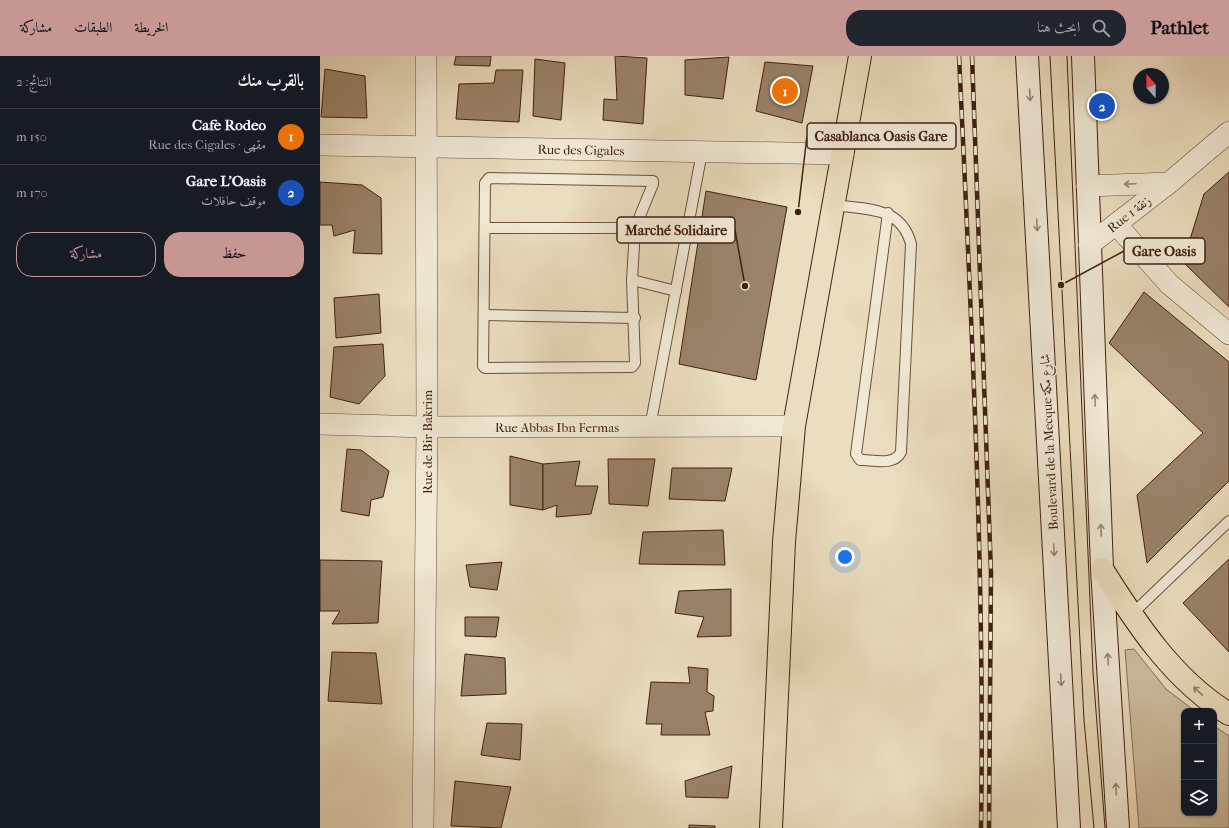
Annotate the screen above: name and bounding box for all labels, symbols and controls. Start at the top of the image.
search box [846,10,1126,46]
icon: search [1090,17,1112,39]
text: Pathlet [1150,17,1209,39]
text: ابحث هنا [1037,18,1080,36]
text: مشاركة [20,19,52,36]
text: الطبقات [74,19,112,36]
text: الخريطة [134,19,168,36]
north arrow [1133,68,1169,104]
text: بالقرب منك [238,70,304,90]
text: النتائج: 2 [16,74,51,89]
pin: 1 [772,76,798,106]
one-way arrow [1026,88,1034,101]
pin: 2 [1089,91,1115,121]
text: Cafe Rodeo [192,116,266,134]
callout: Casablanca Oasis Gare [807,123,956,149]
text: Casablanca Oasis Gare [814,128,948,145]
text: 150 m [16,129,47,144]
text: 1 [289,129,293,144]
text: مقهى · Rue des Cigales [148,137,266,152]
street label: Rue des Cigales [537,142,625,158]
text: Gare L'Oasis [186,172,266,190]
one-way arrow [1124,180,1137,188]
text: 170 m [16,185,48,200]
text: 2 [288,185,294,200]
street label: Rue 1 زنقة [1104,192,1154,236]
text: موقف حافلات [201,193,266,208]
callout: Marché Solidaire [617,217,735,243]
one-way arrow [1034,218,1041,231]
text: Marché Solidaire [624,222,727,239]
button: مشاركة [16,232,156,277]
button: حفظ [164,232,304,277]
callout: Gare Oasis [1124,238,1205,264]
text: Gare Oasis [1132,243,1197,260]
street label: Boulevard de la Mecque شارع مكة [1037,353,1065,530]
street label: Rue de Bir Bakrim [420,390,435,494]
one-way arrow [1092,394,1099,407]
street label: Rue Abbas Ibn Fermas [495,420,619,435]
one-way arrow [1097,524,1104,537]
one-way arrow [1051,543,1058,556]
your location [835,547,855,567]
one-way arrow [1104,653,1111,666]
one-way arrow [1057,673,1065,686]
one-way arrow [1193,686,1203,695]
map controls [1181,708,1217,816]
button: + [1181,708,1217,744]
button: − [1181,744,1217,780]
button: layers [1181,780,1217,816]
one-way arrow [1112,783,1119,796]

